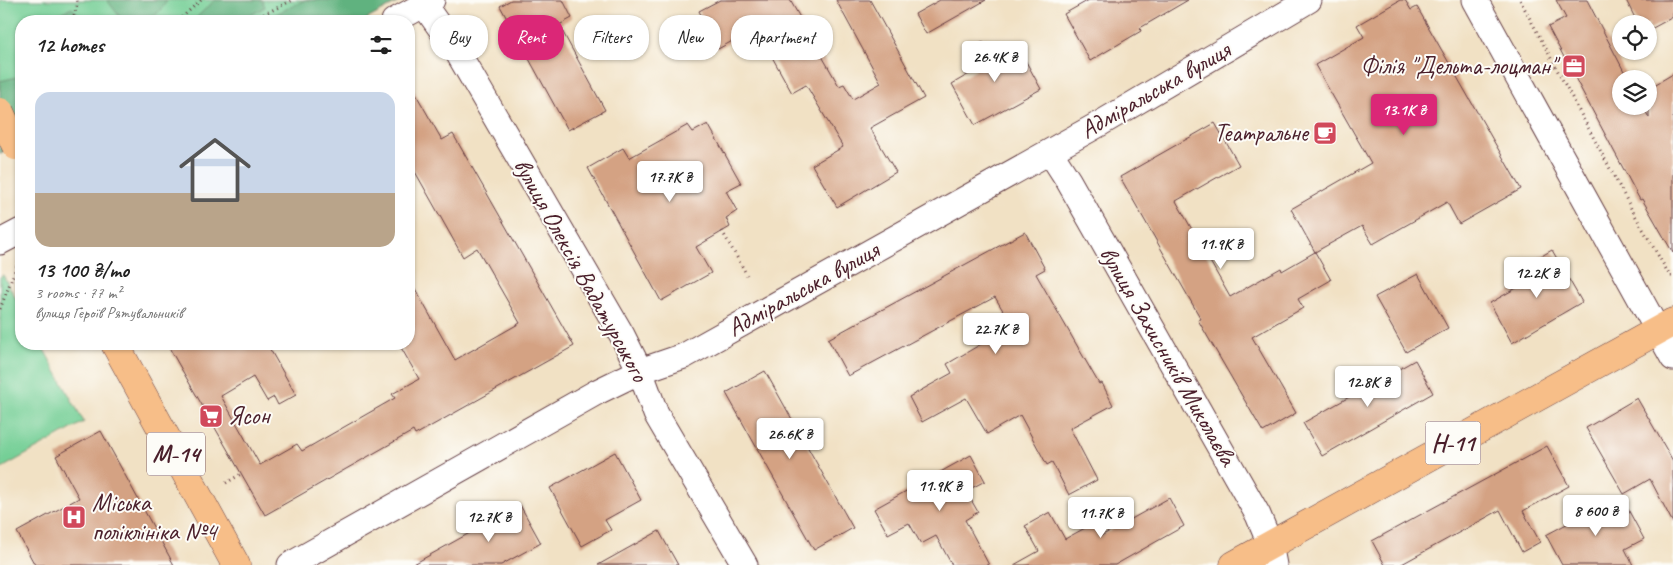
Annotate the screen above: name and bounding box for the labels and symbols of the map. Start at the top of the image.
street label: Адміральська вулиця [1074,33,1238,146]
pin: 26.4K ₴ [949,41,1041,83]
place label: Філія "Дельта-лоцман" [1360,50,1561,82]
office icon: Філія "Дельта-лоцман" [1561,53,1587,79]
pin: 13.1K ₴ [1358,94,1450,136]
place label: Театральне [1214,117,1310,149]
cafe icon: Театральне [1312,120,1338,146]
street label: вулиця Олексія Вадатурського [506,153,656,388]
pin: 17.7K ₴ [624,160,716,203]
pin: 11.9K ₴ [1175,228,1267,270]
street label: Адміральська вулиця [722,233,886,344]
street label: вулиця Захисників Миколаєва [1092,241,1245,473]
pin: 12.2K ₴ [1491,256,1583,299]
pin: 22.7K ₴ [950,312,1042,355]
pin: 12.8K ₴ [1322,366,1414,408]
place label: Ясон [228,400,271,432]
supermarket icon: Ясон [198,403,224,429]
pin: 26.6K ₴ [744,418,836,460]
road number: Н-11 [1426,422,1480,464]
road number: М-14 [147,432,205,476]
pin: 11.9K ₴ [894,470,986,512]
place label: Міська поліклініка №4 [92,487,219,548]
pin: 8 600 ₴ [1550,494,1642,537]
pin: 11.7K ₴ [1055,496,1147,539]
pin: 12.7K ₴ [443,500,535,543]
hospital icon: Міська поліклініка №4 [61,504,87,530]

